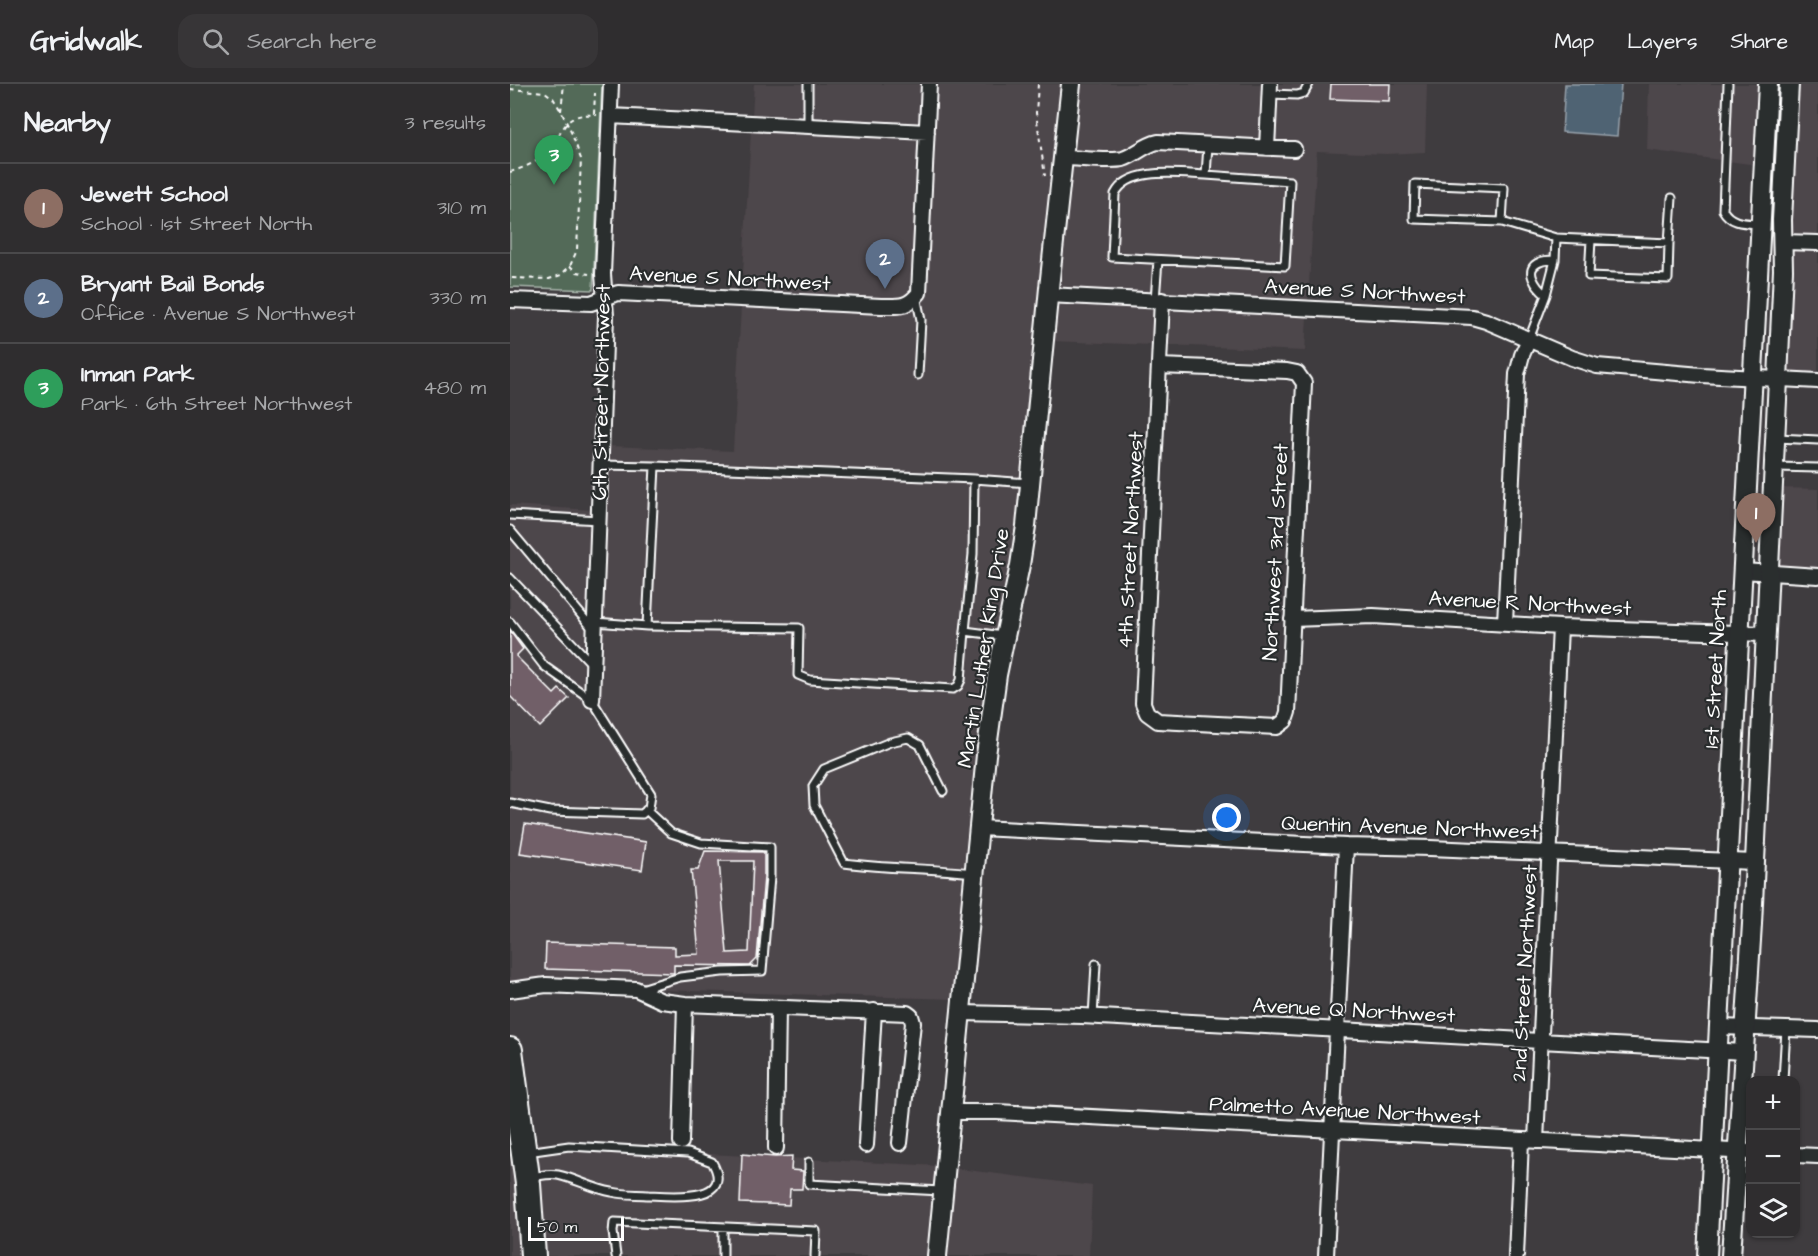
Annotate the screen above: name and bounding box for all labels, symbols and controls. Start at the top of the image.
search box [178,14,598,68]
text: Gridwalk [30,22,142,61]
icon: search [199,25,232,58]
text: Search here [247,26,377,57]
text: Map [1554,27,1594,56]
text: Layers [1627,27,1697,56]
text: Share [1730,27,1788,56]
text: Nearby [24,105,111,141]
text: 3 results [404,109,486,137]
pin: 3 [534,135,573,185]
text: Jewett School [81,179,228,210]
text: 1 [42,194,45,222]
text: 310 m [437,194,486,222]
text: School · 1st Street North [81,210,312,238]
pin: 2 [866,240,904,289]
street label: Avenue S Northwest [629,259,832,298]
text: Bryant Bail Bonds [81,269,265,300]
street label: Avenue S Northwest [1264,272,1467,311]
street label: 6th Street Northwest [585,283,618,500]
text: 2 [38,284,49,312]
text: 330 m [429,284,486,312]
text: Office · Avenue S Northwest [81,300,355,328]
text: Inman Park [81,359,194,390]
text: 3 [38,374,49,402]
text: 480 m [423,374,486,402]
text: Park · 6th Street Northwest [81,390,352,418]
street label: 4th Street Northwest [1110,430,1151,649]
street label: Northwest 3rd Street [1255,442,1296,661]
pin: 1 [1736,494,1776,543]
street label: Martin Luther King Drive [950,526,1019,770]
street label: Avenue R Northwest [1428,584,1633,623]
street label: 1st Street North [1697,588,1734,749]
your location [1212,803,1241,832]
street label: Quentin Avenue Northwest [1281,809,1540,847]
street label: 2nd Street Northwest [1504,863,1545,1082]
street label: Avenue Q Northwest [1252,991,1457,1030]
map controls [1746,1076,1800,1238]
button: + [1746,1076,1800,1130]
street label: Palmetto Avenue Northwest [1209,1089,1482,1132]
button: − [1746,1130,1800,1184]
button: layers [1746,1184,1800,1238]
scale bar [528,1214,624,1242]
text: 50 m [537,1216,577,1238]

